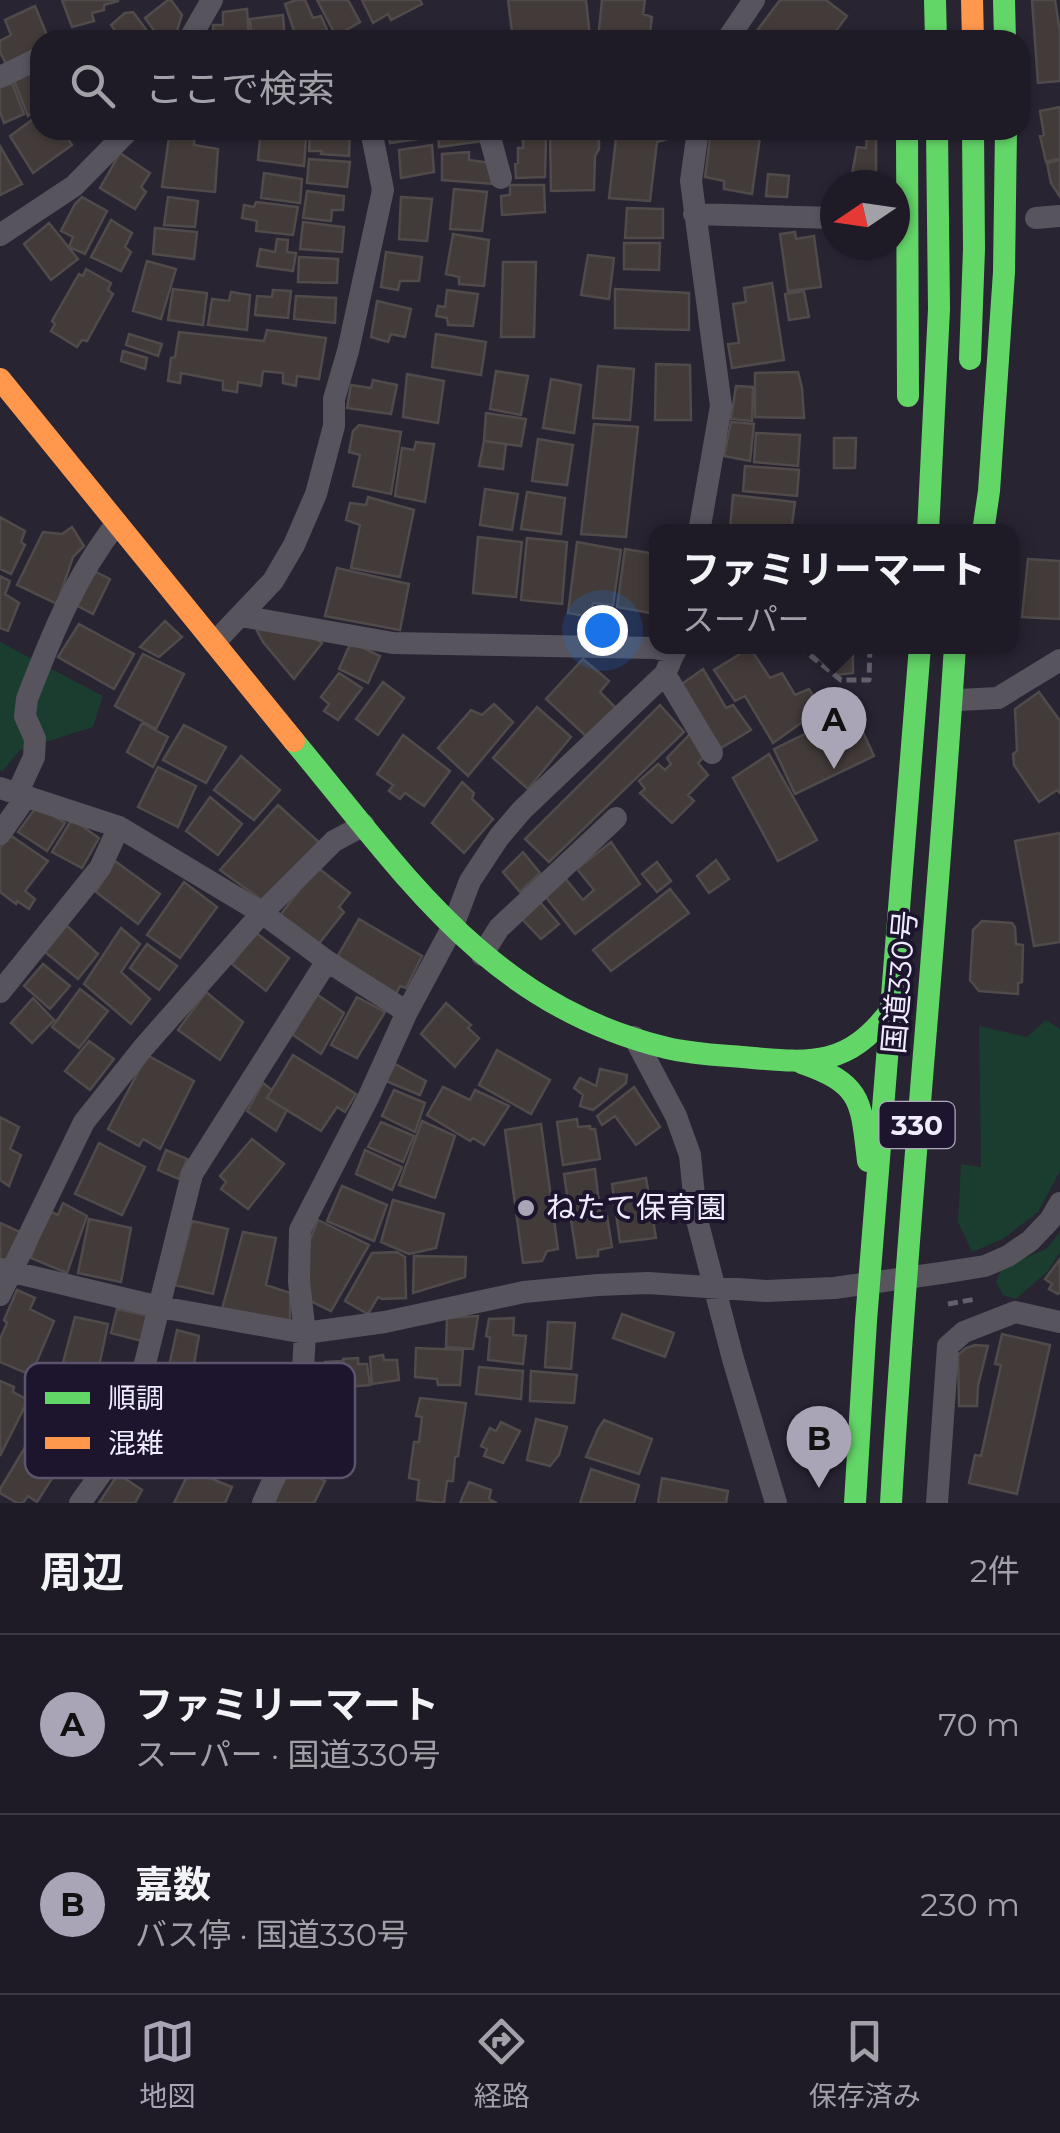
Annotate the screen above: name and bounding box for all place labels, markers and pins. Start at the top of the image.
pin: A [802,686,866,769]
place label: ねたて保育園 [546,1189,726,1226]
marker: ねたて保育園 [515,1197,537,1219]
pin: B [786,1406,852,1488]

